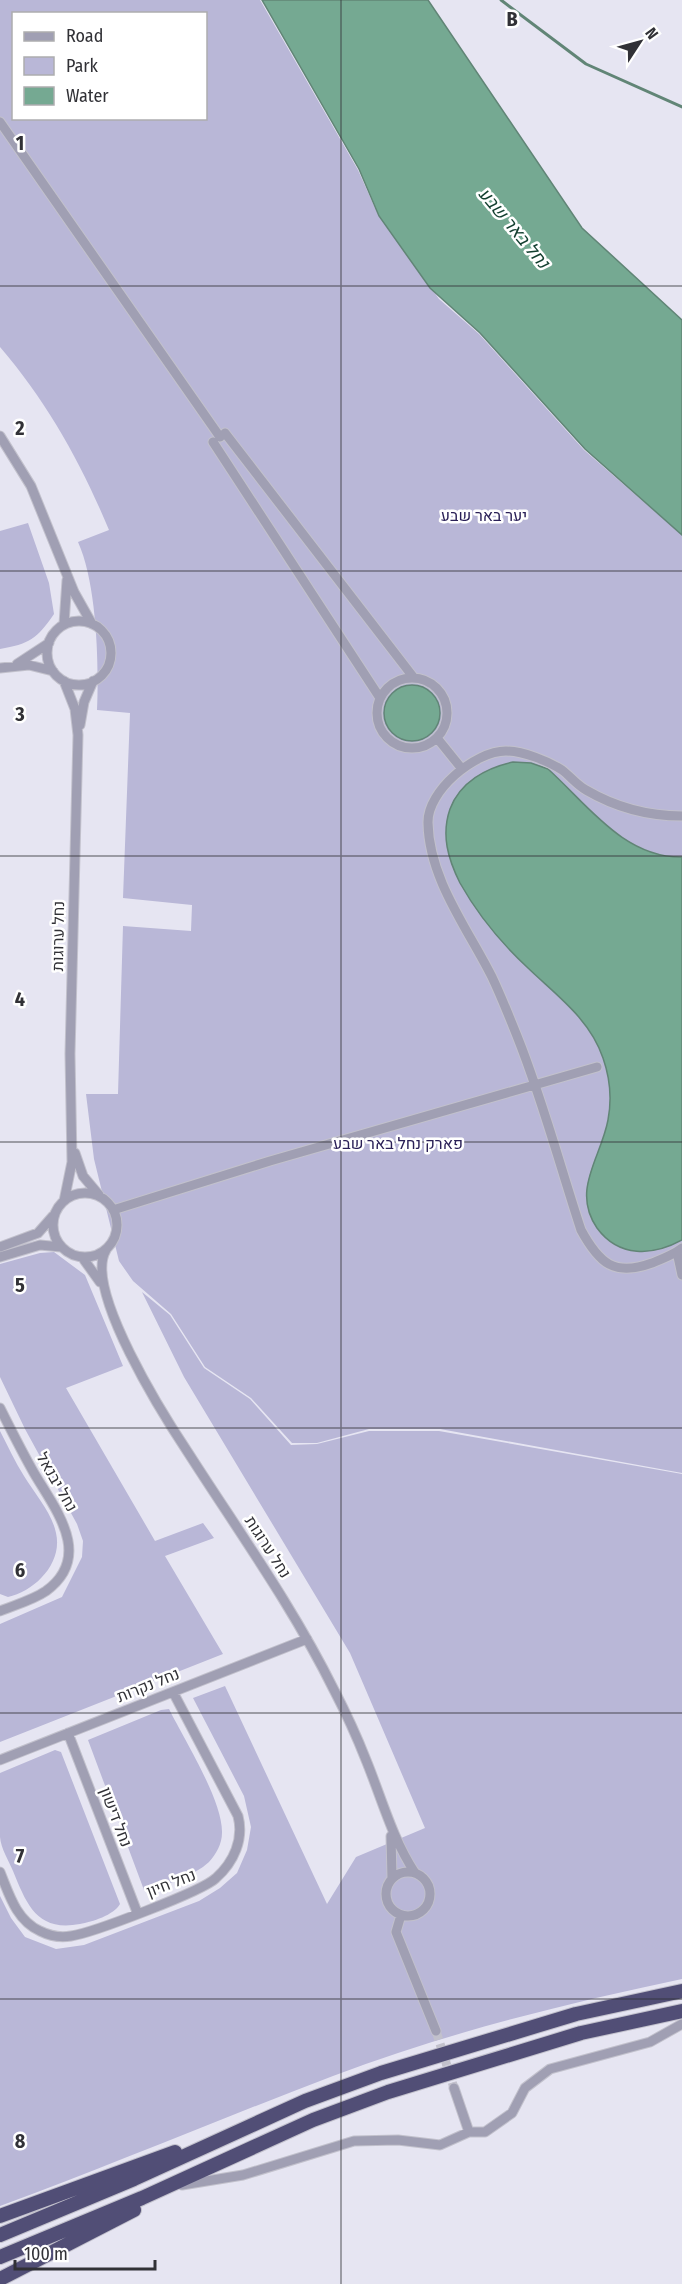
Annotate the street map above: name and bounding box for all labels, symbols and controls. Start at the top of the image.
text: B [506,7,518,31]
legend [12,12,207,120]
north arrow [610,12,670,72]
text: N [641,24,662,43]
text: Road [66,25,103,47]
text: Park [66,55,99,77]
text: Water [66,85,109,107]
text: 1 [16,131,24,155]
water label: נחל באר שבע [474,183,555,274]
text: 2 [14,416,25,440]
park label: יער באר שבע [441,506,527,525]
text: 3 [14,702,25,726]
street label: נחל ערוגות [48,901,68,971]
text: 4 [15,987,25,1011]
park label: פארק נחל באר שבע [333,1134,463,1153]
text: 5 [15,1273,25,1297]
street label: נחל יבנאל [33,1449,81,1515]
street label: נחל ערוגות [241,1512,295,1582]
text: 6 [15,1558,25,1582]
street label: נחל נקרות [114,1664,182,1706]
street label: נחל דישון [96,1784,136,1850]
text: 7 [16,1844,25,1868]
street label: נחל חיון [144,1865,198,1901]
text: 8 [15,2129,26,2153]
scale bar [15,2233,154,2271]
text: 100 m [24,2243,68,2265]

